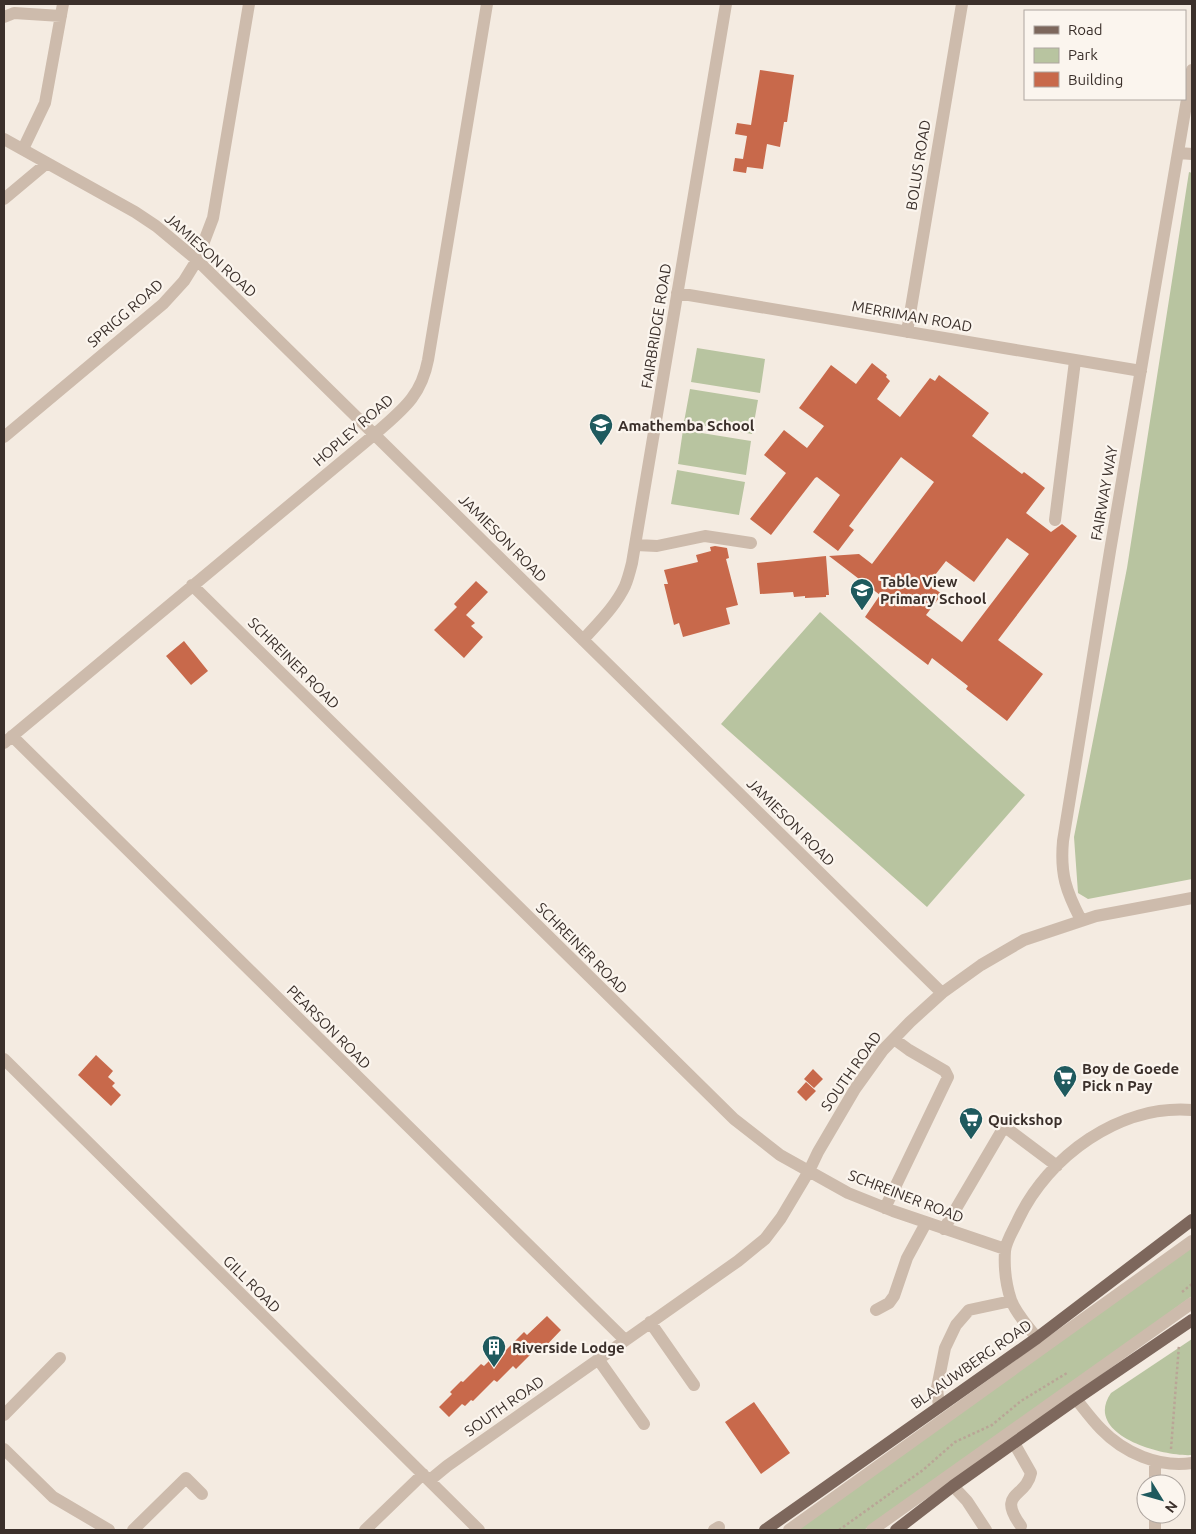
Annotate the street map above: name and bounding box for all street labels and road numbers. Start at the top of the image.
street label: BOLUS ROAD [902,119,934,211]
street label: JAMIESON ROAD [162,209,260,301]
street label: FAIRBRIDGE ROAD [638,262,674,390]
street label: SPRIGG ROAD [84,276,166,350]
street label: MERRIMAN ROAD [850,297,974,335]
street label: HOPLEY ROAD [310,391,396,469]
street label: FAIRWAY WAY [1087,444,1121,542]
street label: JAMIESON ROAD [456,491,550,585]
street label: SCHREINER ROAD [245,614,343,712]
street label: JAMIESON ROAD [744,775,838,869]
street label: SCHREINER ROAD [533,899,631,997]
street label: PEARSON ROAD [284,982,374,1072]
street label: SOUTH ROAD [817,1028,885,1114]
street label: SCHREINER ROAD [846,1166,966,1226]
street label: GILL ROAD [220,1252,284,1316]
street label: BLAAUWBERG ROAD [907,1316,1035,1412]
street label: SOUTH ROAD [461,1372,547,1440]

